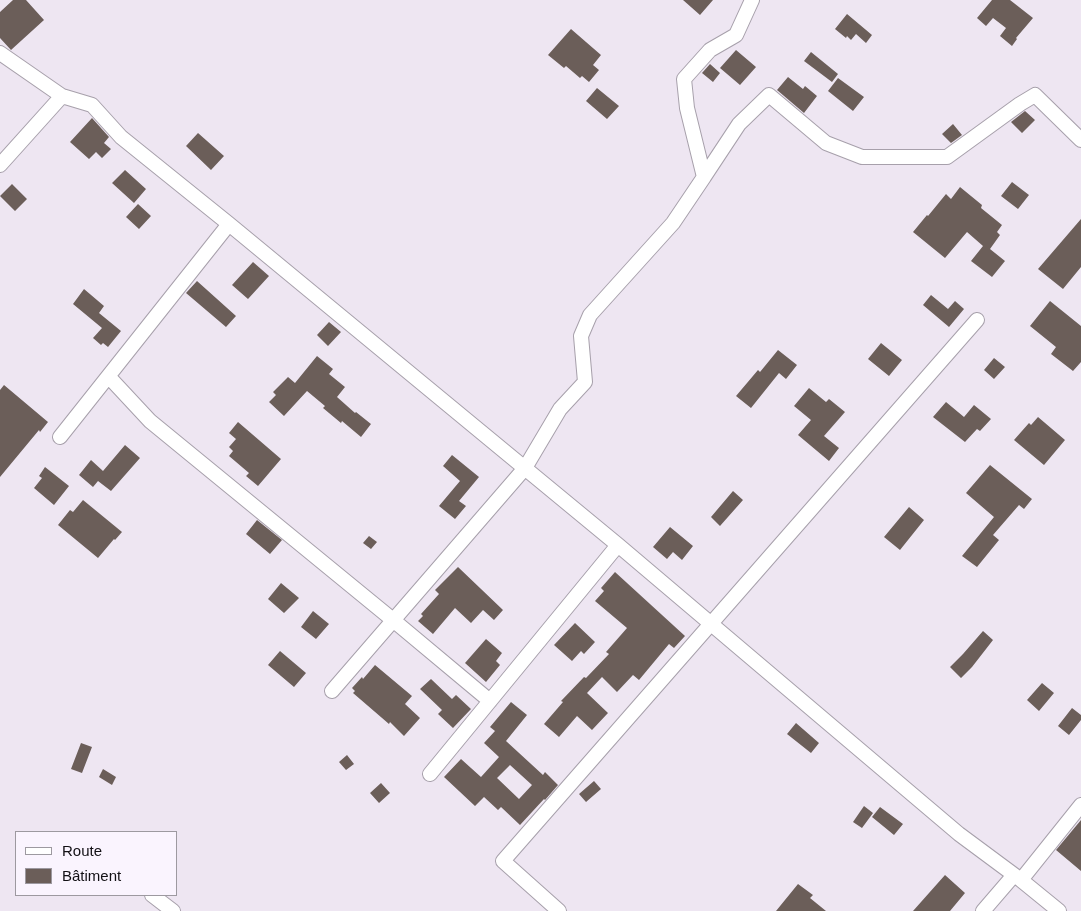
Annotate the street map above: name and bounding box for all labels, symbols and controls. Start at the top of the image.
legend [15,831,178,896]
text: Route [62,842,102,859]
text: Bâtiment [62,867,121,884]

